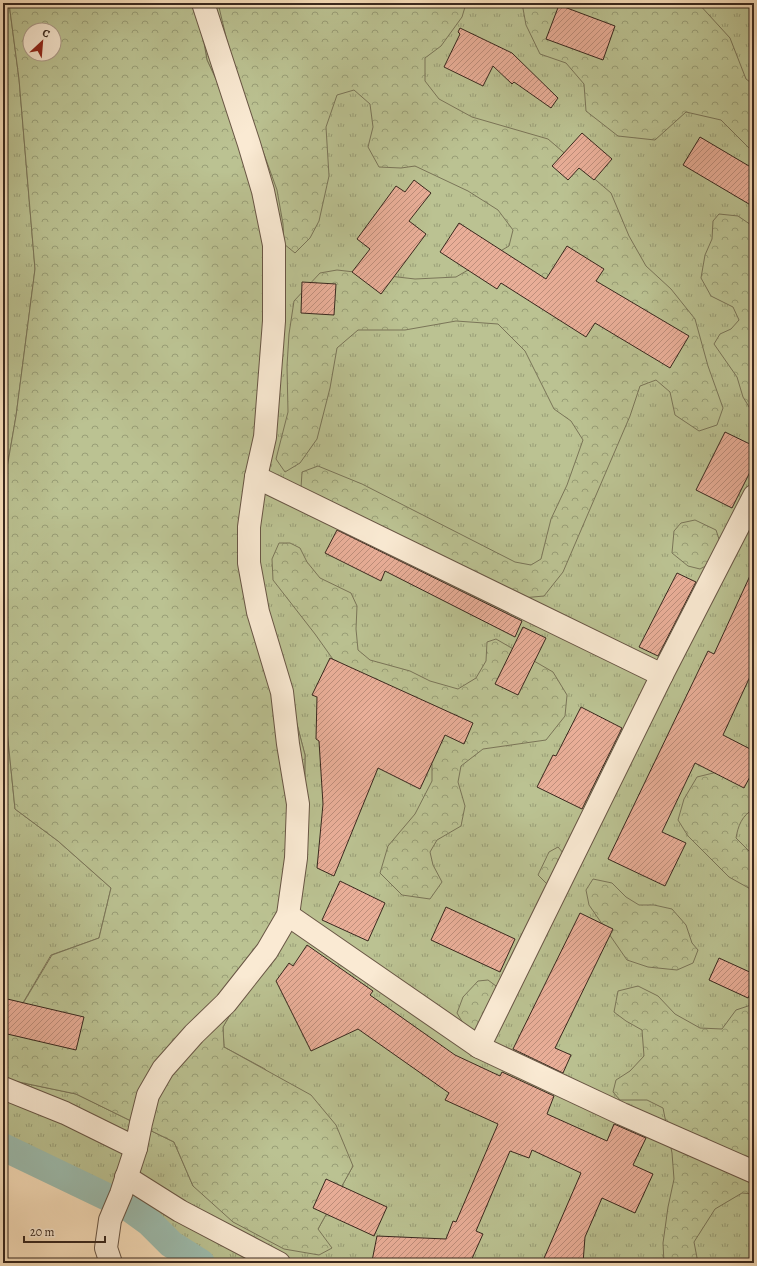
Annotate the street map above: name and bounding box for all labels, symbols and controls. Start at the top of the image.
north arrow [22,22,62,62]
text: С [40,25,53,42]
scale bar [24,1218,105,1244]
text: 20 m [30,1224,54,1240]

